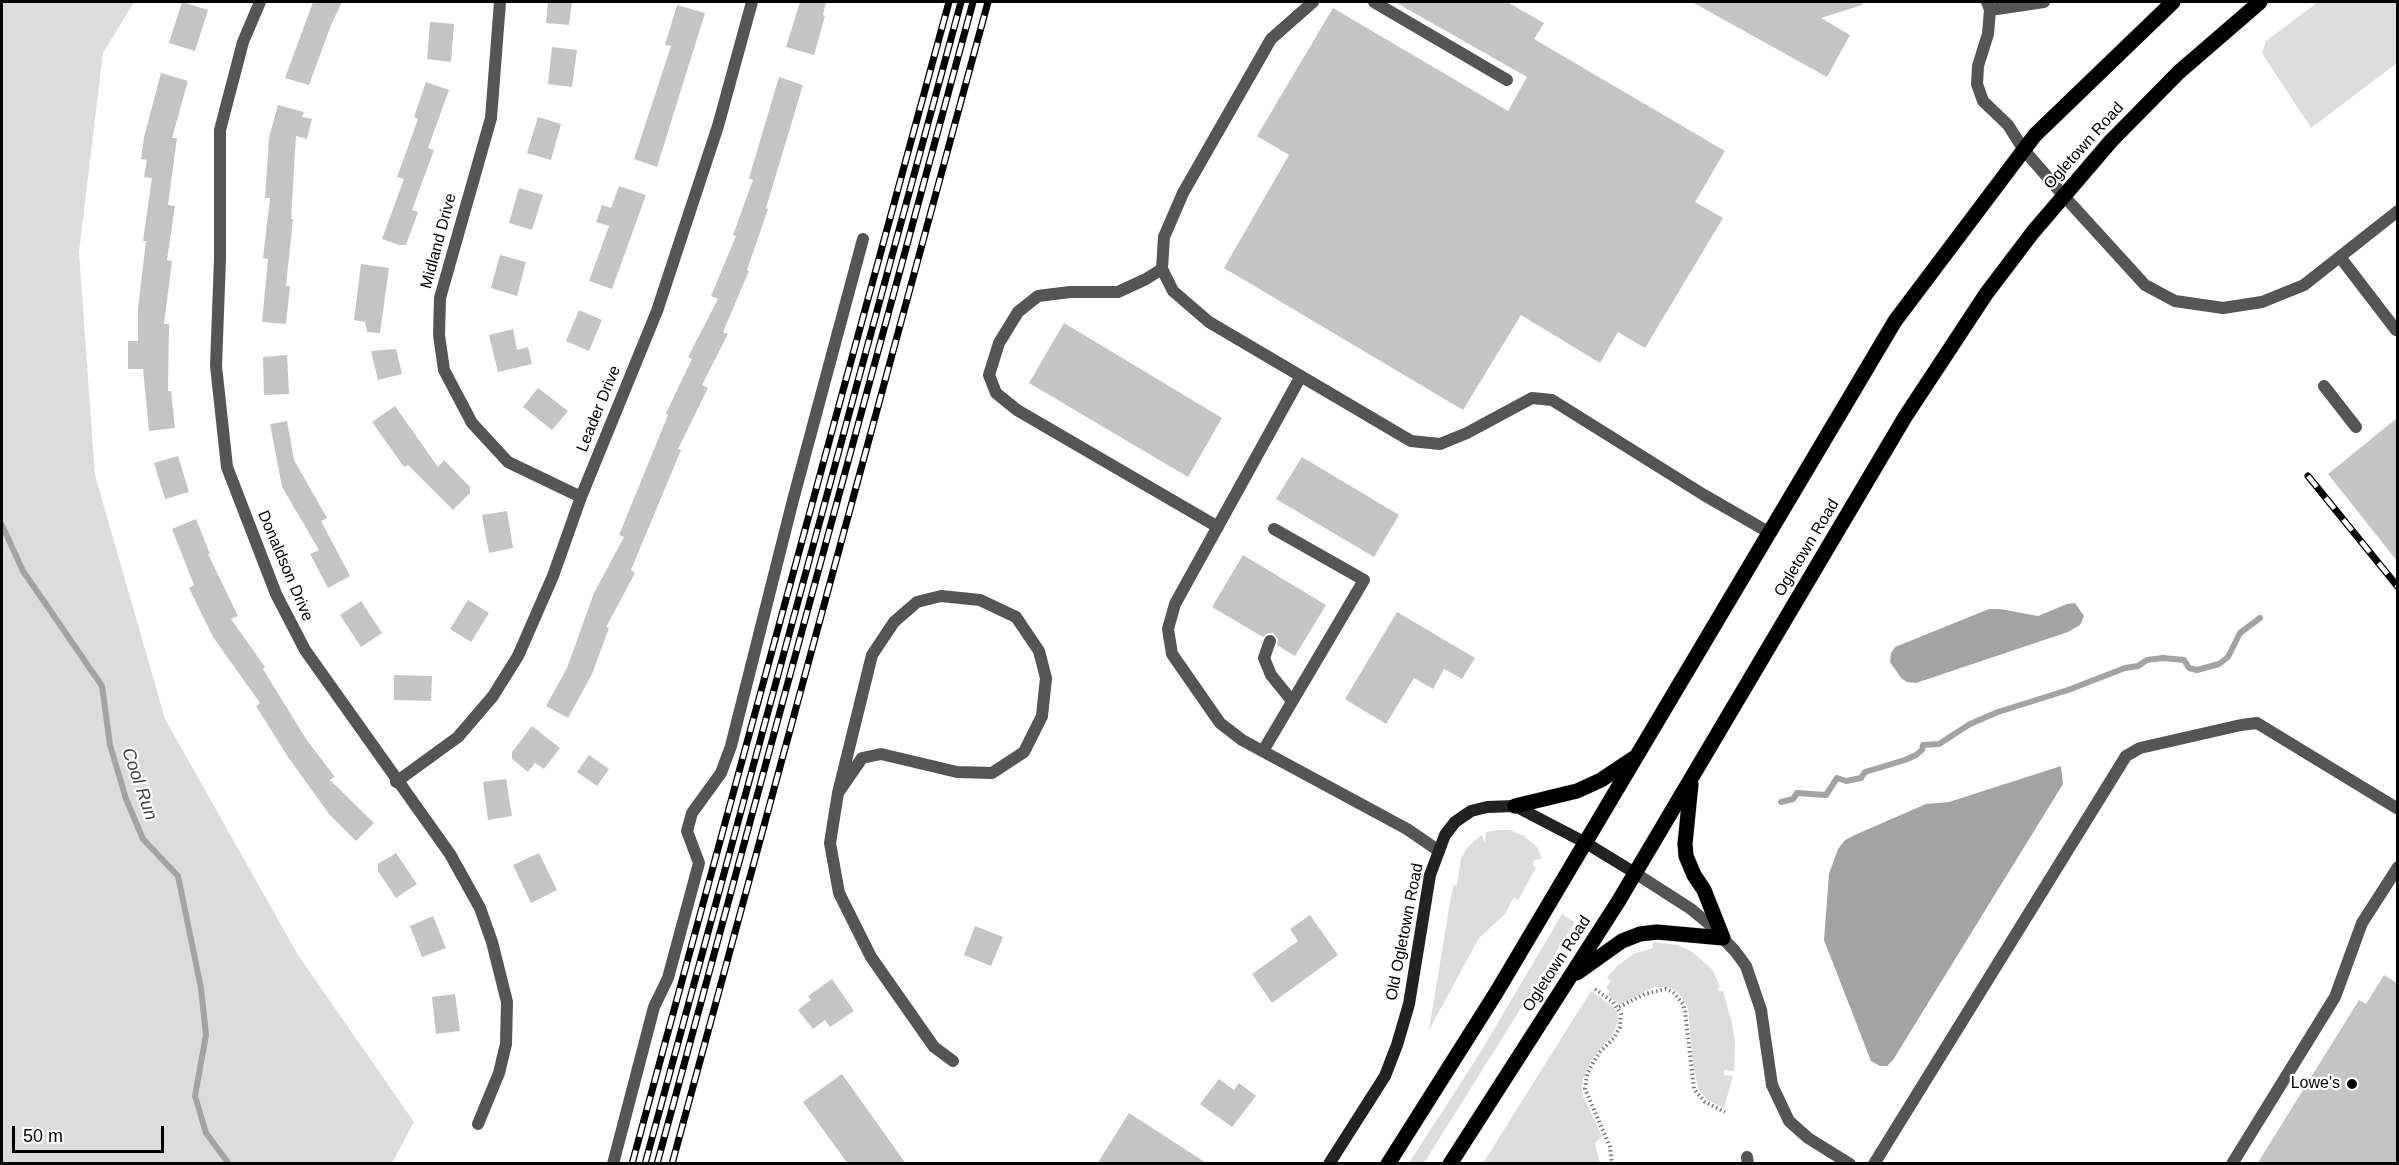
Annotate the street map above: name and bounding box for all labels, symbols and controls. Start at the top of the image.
street label: Ogletown Road [2040,99,2128,193]
street label: Midland Drive [417,191,461,291]
street label: Leader Drive [573,363,625,455]
street label: Ogletown Road [1770,496,1844,600]
street label: Donaldson Drive [253,508,317,624]
water label: Cool Run [117,745,161,823]
street label: Old Ogletown Road [1382,862,1428,1002]
street label: Ogletown Road [1519,913,1595,1015]
place label: Lowe's [2291,1074,2340,1094]
marker: Lowe's [2345,1077,2359,1091]
scale bar [15,1114,166,1152]
text: 50 m [23,1126,63,1146]

